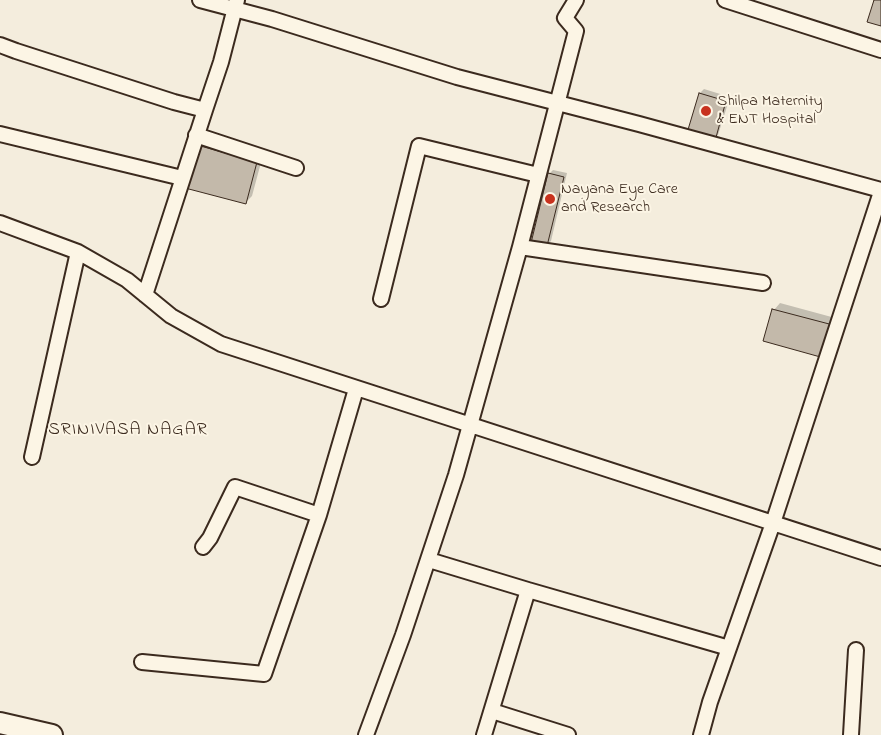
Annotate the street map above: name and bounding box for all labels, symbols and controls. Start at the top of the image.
place label: Shilpa Maternity & ENT Hospital [717,92,823,130]
marker: Shilpa Maternity & ENT Hospital [699,104,713,118]
place label: Nayana Eye Care and Research [561,180,678,218]
marker: Nayana Eye Care and Research [543,192,557,206]
district label: SRINIVASA NAGAR [46,420,210,442]

